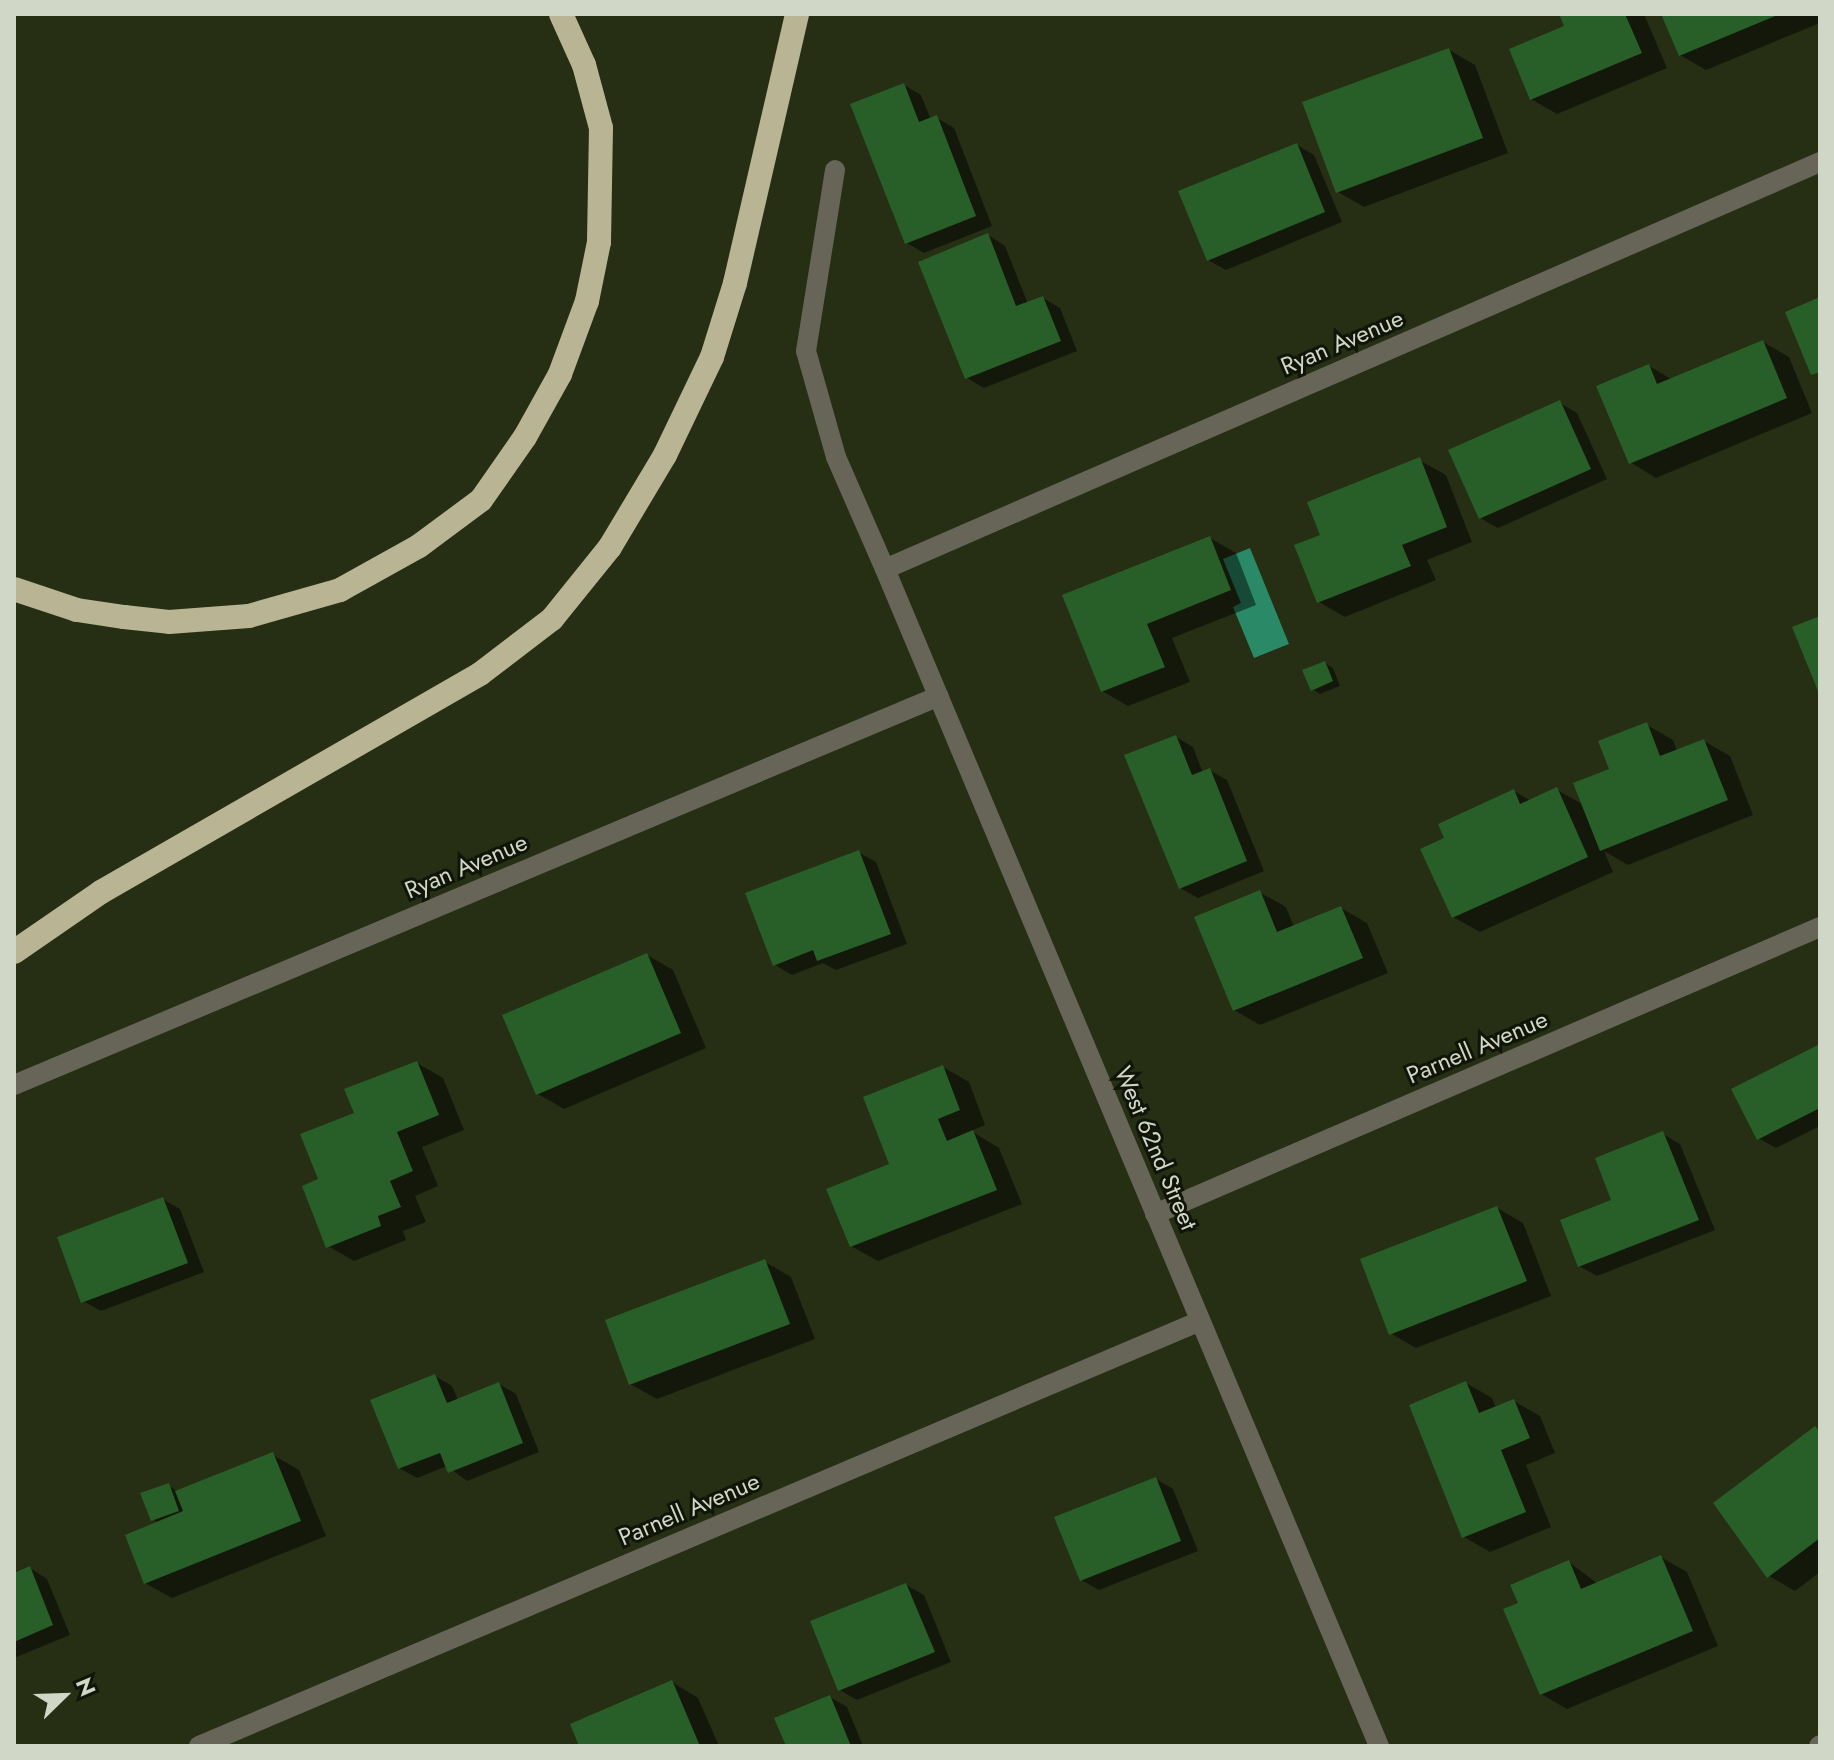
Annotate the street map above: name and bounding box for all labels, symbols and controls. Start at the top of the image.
street label: Ryan Avenue [1276,303,1408,381]
street label: Ryan Avenue [400,827,532,905]
street label: Parnell Avenue [1402,1004,1552,1090]
street label: West 62nd Street [1109,1062,1203,1234]
street label: Parnell Avenue [614,1466,764,1552]
north arrow [24,1656,104,1736]
text: N [68,1672,104,1701]

